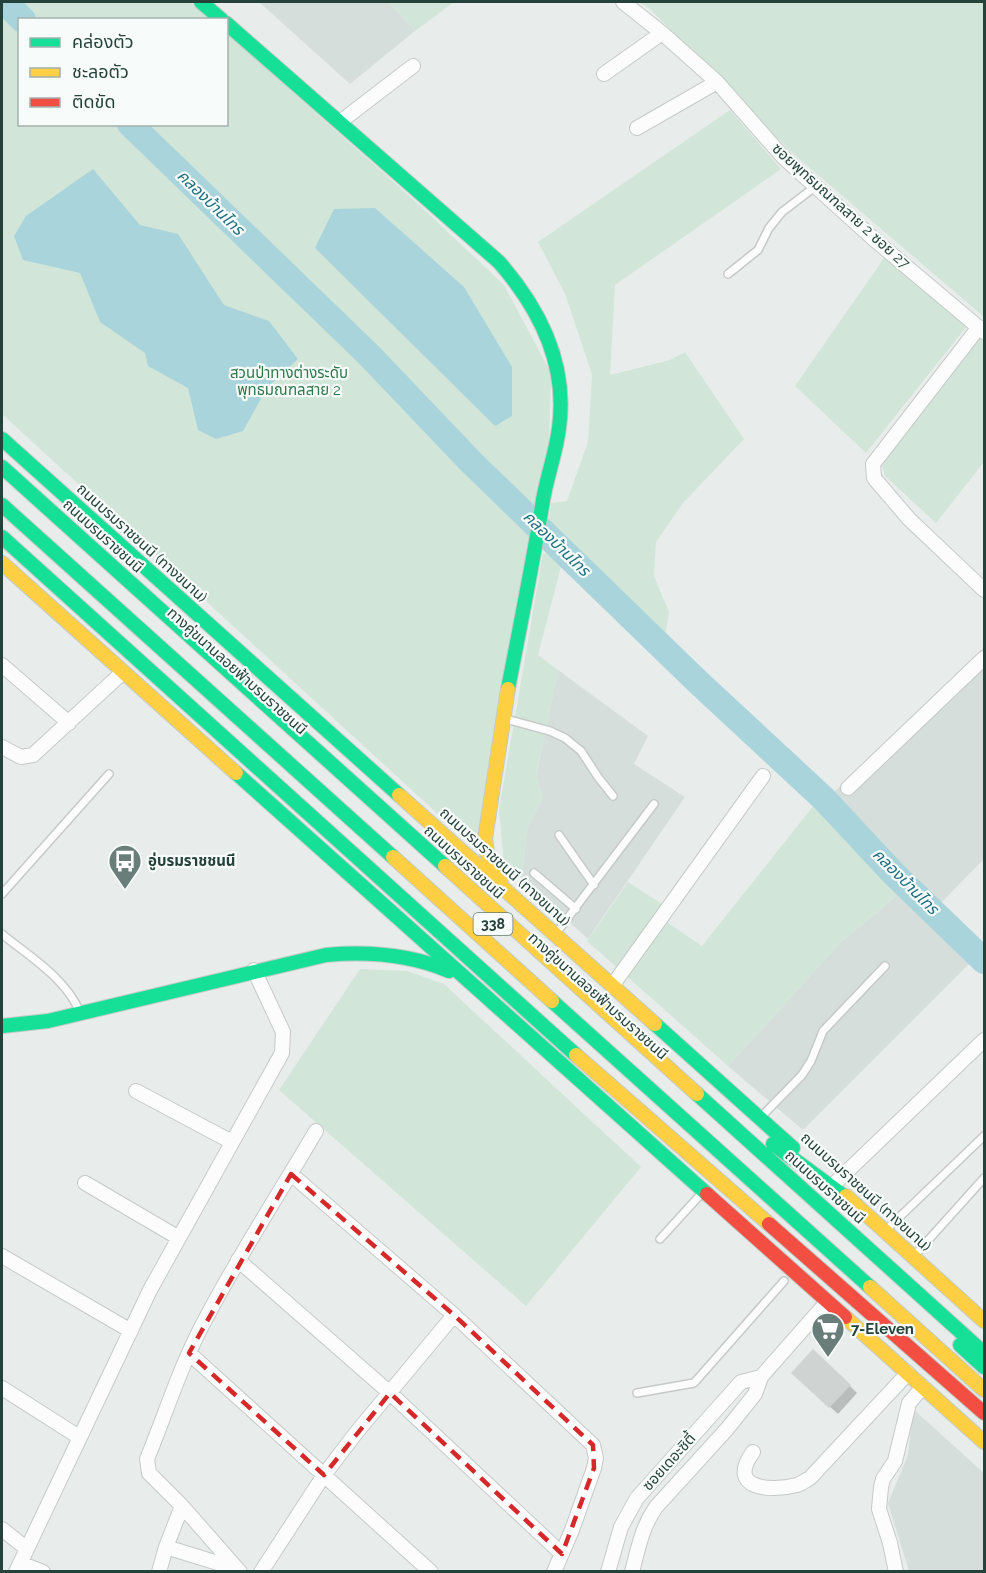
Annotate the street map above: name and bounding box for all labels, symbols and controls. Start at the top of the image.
legend [18,18,228,126]
text: คล่องตัว [72,31,134,52]
text: ชะลอตัว [72,61,129,82]
text: ติดขัด [72,91,115,112]
street label: ซอยพุทธมณฑลสาย 2 ซอย 27 [768,139,914,273]
water label: คลองบ้านไทร [173,166,249,240]
park label: สวนป่าทางต่างระดับ พุทธมณฑลสาย 2 [230,364,348,399]
street label: ถนนบรมราชชนนี (ทางขนาน) [73,480,211,606]
street label: ถนนบรมราชชนนี [59,495,147,577]
water label: คลองบ้านไทร [519,507,595,581]
street label: ทางคู่ขนานลอยฟ้าบรมราชชนนี [164,604,310,738]
street label: ถนนบรมราชชนนี (ทางขนาน) [436,804,574,930]
street label: ถนนบรมราชชนนี [420,821,508,903]
bus stop icon: อู่บรมราชชนนี [107,843,143,890]
water label: คลองบ้านไทร [869,845,943,919]
place label: อู่บรมราชชนนี [148,852,236,871]
road number: 338 [474,913,512,935]
street label: ทางคู่ขนานลอยฟ้าบรมราชชนนี [525,929,671,1063]
street label: ถนนบรมราชชนนี (ทางขนาน) [797,1129,935,1255]
street label: ถนนบรมราชชนนี [781,1146,869,1228]
supermarket icon: 7-Eleven [810,1311,846,1358]
place label: 7-Eleven [851,1320,914,1338]
street label: ซอยเดอะซิตี้ [637,1428,699,1494]

